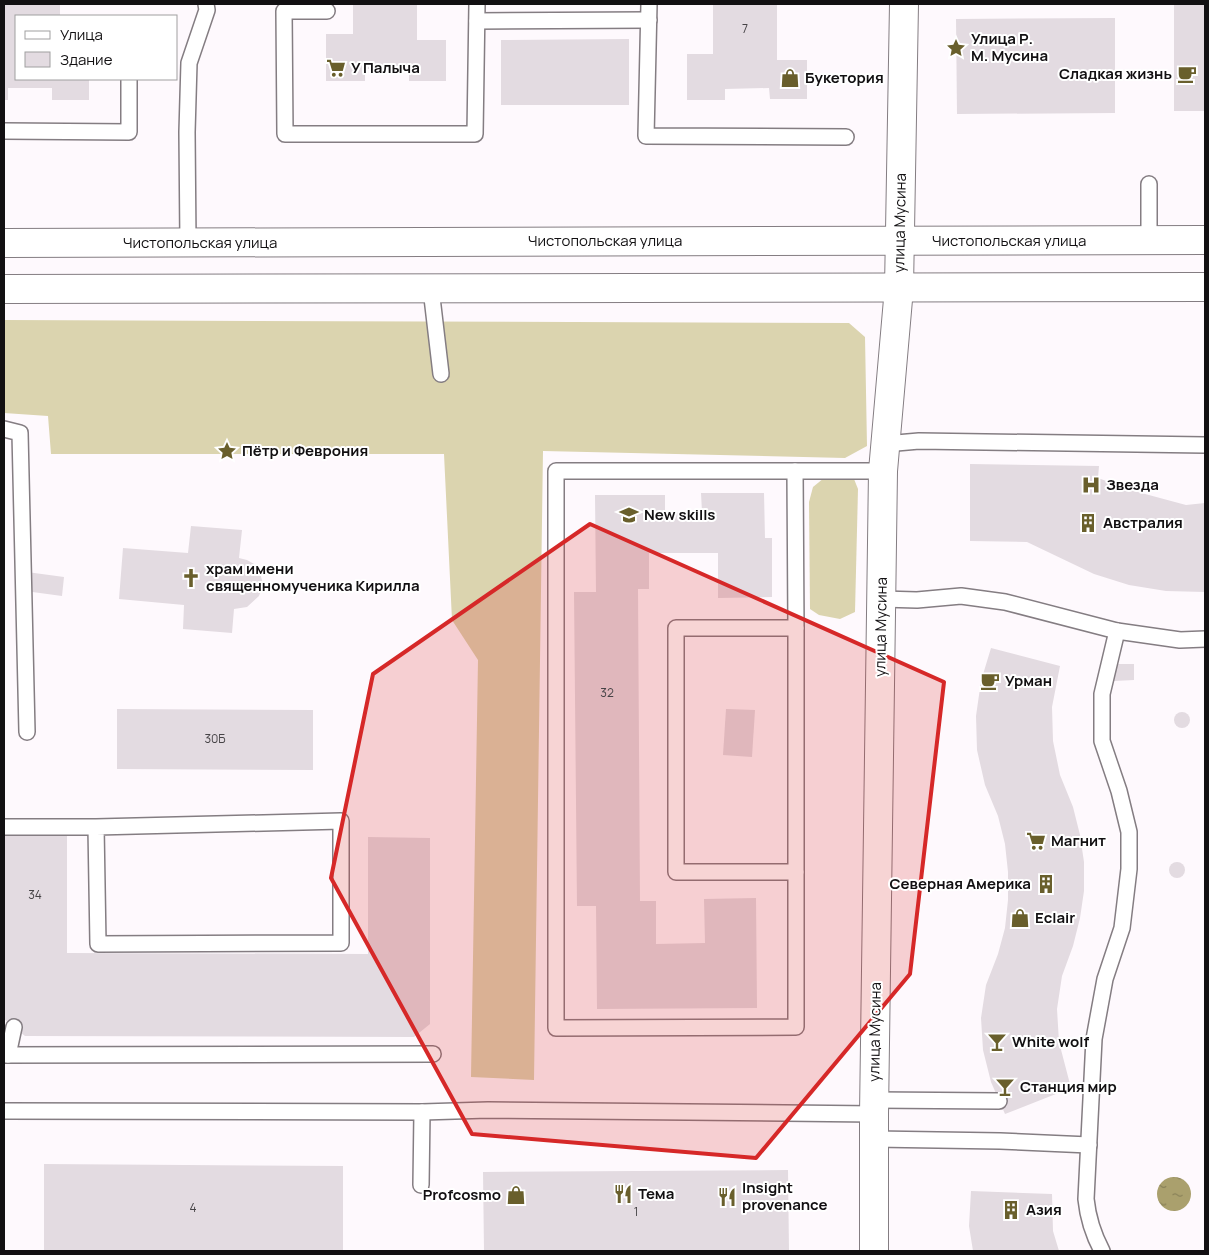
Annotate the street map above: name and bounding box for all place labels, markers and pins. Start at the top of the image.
place label: Улица Р. М. Мусина [971,28,1048,66]
place icon: Улица Р. М. Мусина [945,37,967,59]
supermarket icon: У Палыча [325,57,347,79]
place label: У Палыча [351,57,420,78]
place label: Сладкая жизнь [1059,63,1172,84]
cafe icon: Сладкая жизнь [1176,63,1198,85]
shop icon: Букетория [779,67,801,89]
place label: Букетория [805,67,884,88]
place icon: Пётр и Феврония [216,440,238,462]
place label: Пётр и Феврония [242,440,368,461]
hospital icon: Звезда [1080,474,1102,496]
place label: Звезда [1106,474,1159,495]
school or university icon: New skills [618,504,640,526]
place label: New skills [644,504,715,525]
building icon: Австралия [1077,512,1099,534]
place label: Австралия [1103,512,1183,533]
place label: храм имени священномученика Кирилла [206,558,420,596]
church icon: храм имени священномученика Кирилла [180,567,202,589]
cafe icon: Урман [979,670,1001,692]
place label: Урман [1005,670,1052,691]
supermarket icon: Магнит [1025,830,1047,852]
place label: Магнит [1051,830,1106,851]
place label: Северная Америка [889,873,1031,894]
building icon: Северная Америка [1035,873,1057,895]
shop icon: Eclair [1009,907,1031,929]
place label: Eclair [1035,907,1075,928]
bar icon: White wolf [986,1031,1008,1053]
place label: White wolf [1012,1031,1090,1052]
bar icon: Станция мир [994,1076,1016,1098]
place label: Станция мир [1020,1076,1117,1097]
place label: Insight provenance [742,1177,828,1215]
restaurant icon: Тема [612,1183,634,1205]
place label: Тема [638,1183,674,1204]
place label: Profcosmo [423,1184,501,1205]
shop icon: Profcosmo [505,1184,527,1206]
restaurant icon: Insight provenance [716,1186,738,1208]
building icon: Азия [1000,1199,1022,1221]
place label: Азия [1026,1199,1062,1220]

